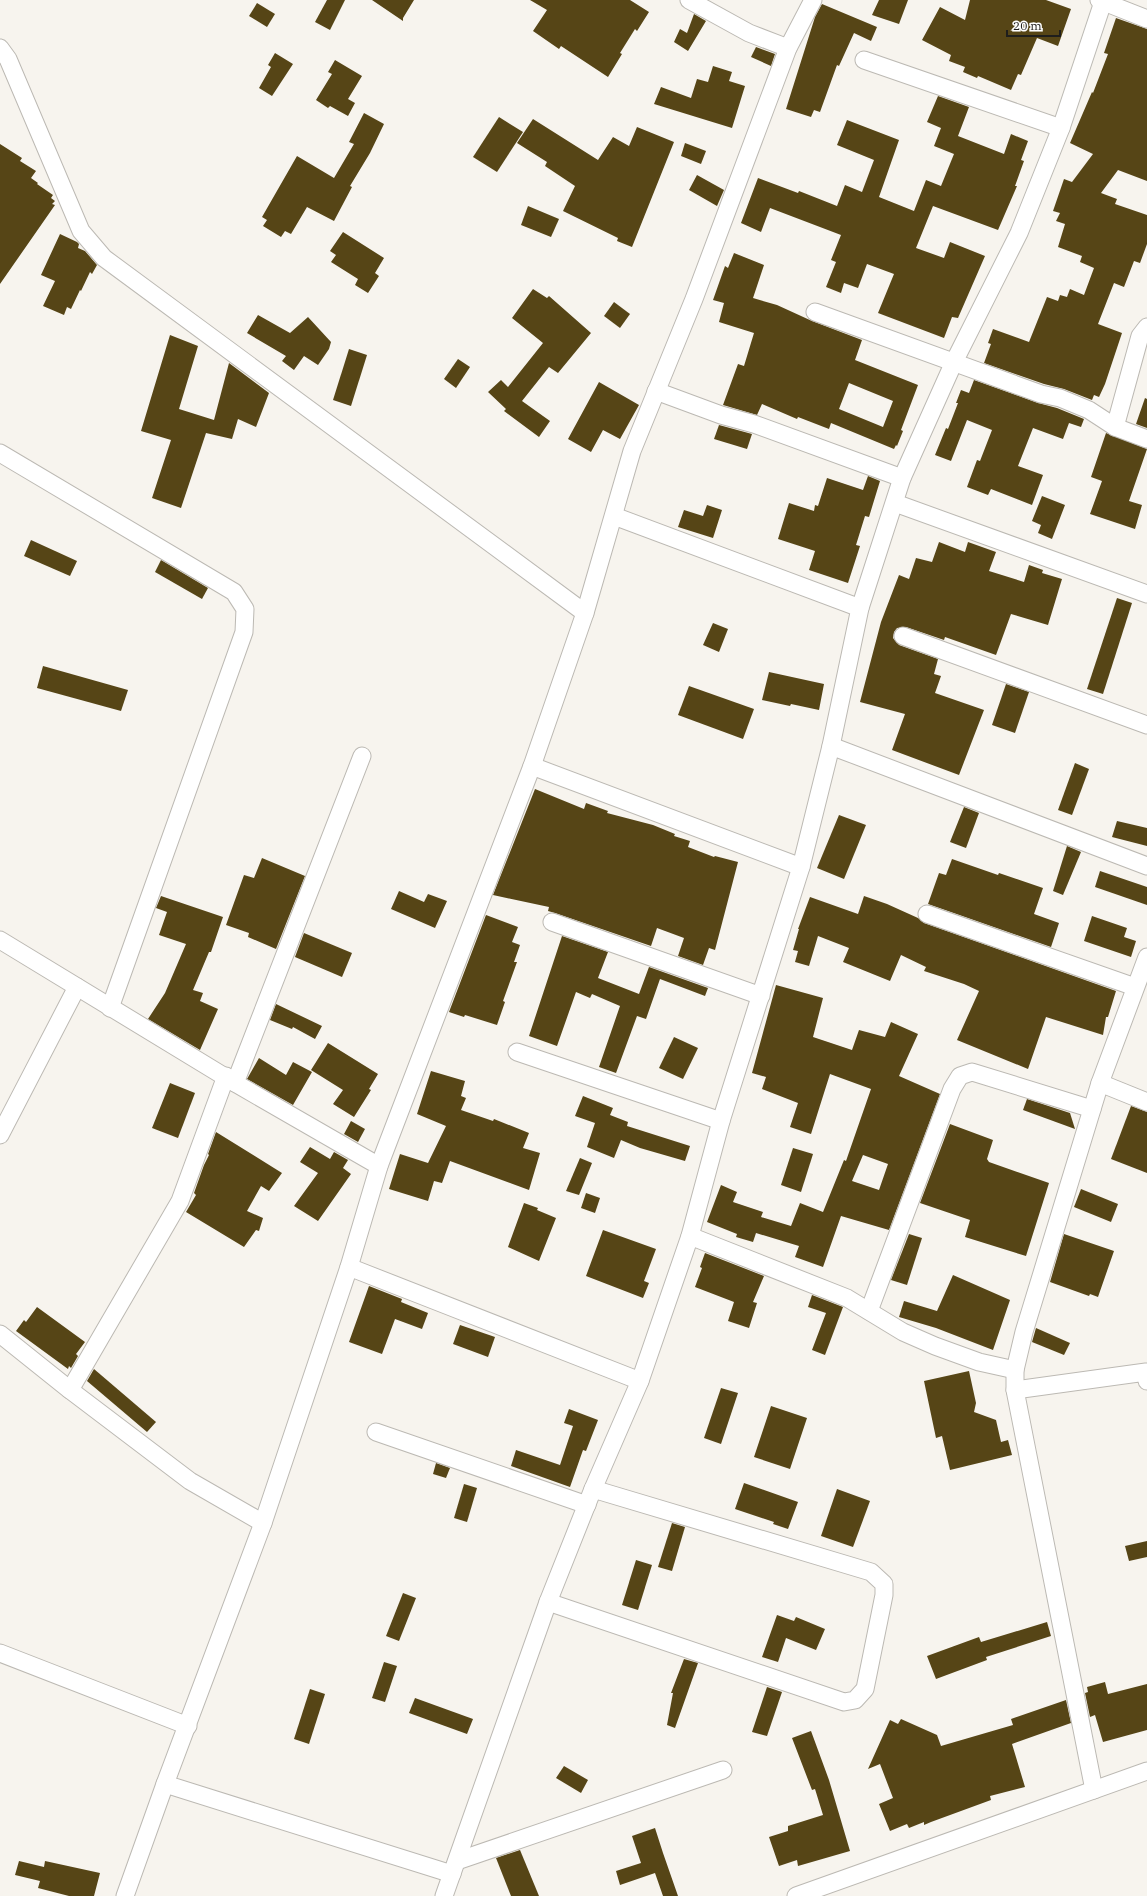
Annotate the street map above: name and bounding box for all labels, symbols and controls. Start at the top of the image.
scale bar [1007,12,1060,38]
text: 20 m [1013,18,1042,33]

